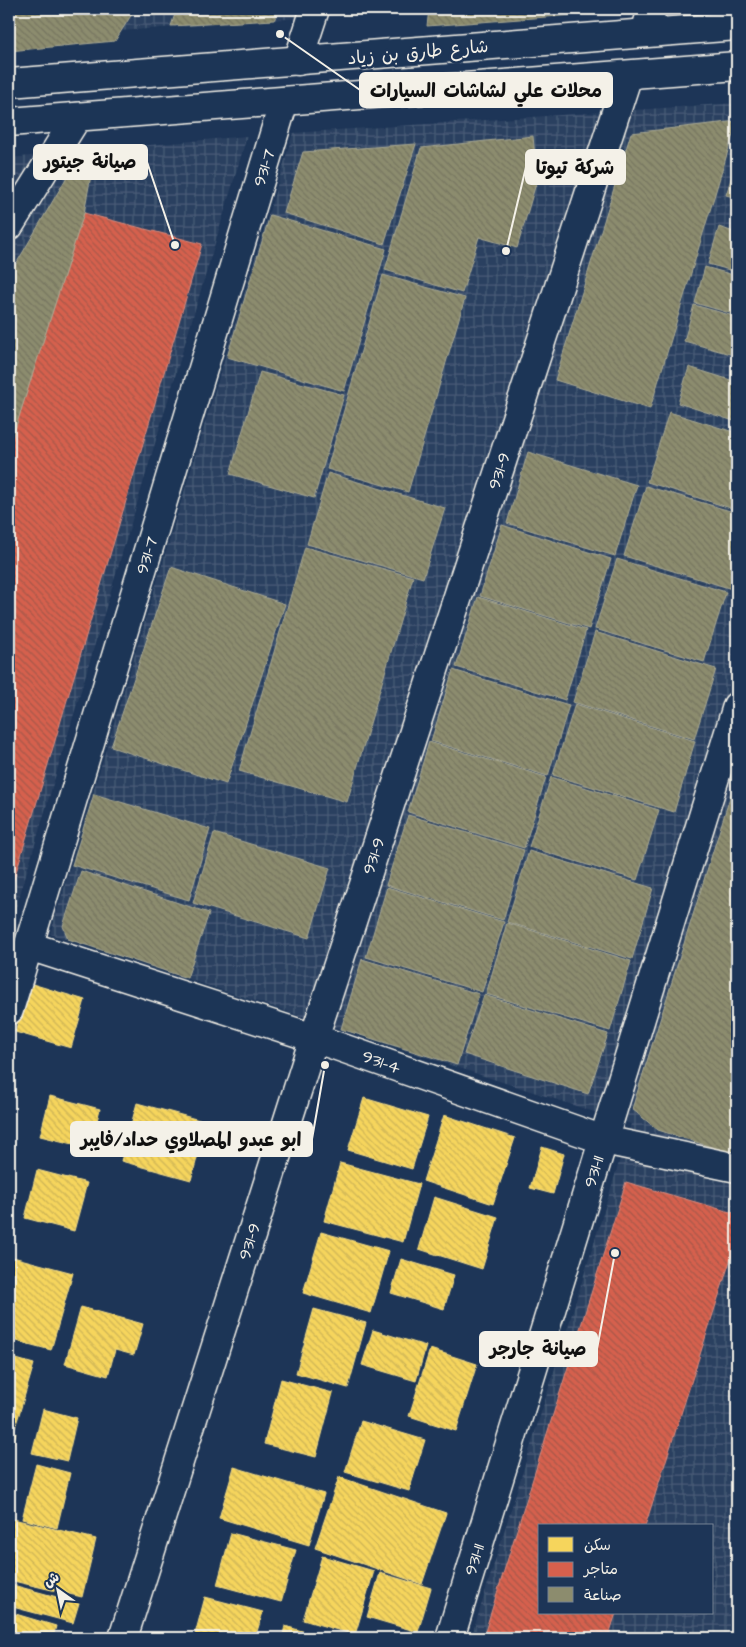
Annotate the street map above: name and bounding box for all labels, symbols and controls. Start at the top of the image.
street label: شارع طارق بن زياد [346,34,490,71]
callout: محلات علي لشاشات السيارات [360,73,612,107]
text: محلات علي لشاشات السيارات [370,78,602,107]
callout: صيانة جيتور [34,145,147,179]
street label: 931-7 [247,146,282,190]
text: صيانة جيتور [42,149,136,176]
callout: شركة تيوتا [526,150,625,184]
text: شركة تيوتا [536,155,614,182]
street label: 931-9 [482,449,517,493]
street label: 931-7 [129,533,165,577]
street label: 931-9 [356,835,391,878]
street label: 931-4 [358,1044,404,1081]
callout: ابو عبدو المصلاوي حداد/فايبر [71,1122,312,1156]
text: ابو عبدو المصلاوي حداد/فايبر [79,1127,301,1154]
street label: 931-11 [577,1153,611,1191]
street label: 931-9 [232,1220,267,1263]
callout: صيانة جارجر [480,1332,597,1366]
text: صيانة جارجر [488,1336,586,1363]
legend [538,1524,714,1614]
text: سكن [584,1535,611,1556]
street label: 931-11 [458,1541,491,1579]
text: متاجر [582,1559,618,1580]
north arrow [32,1564,82,1614]
text: ش [40,1567,63,1593]
text: صناعة [584,1585,622,1606]

